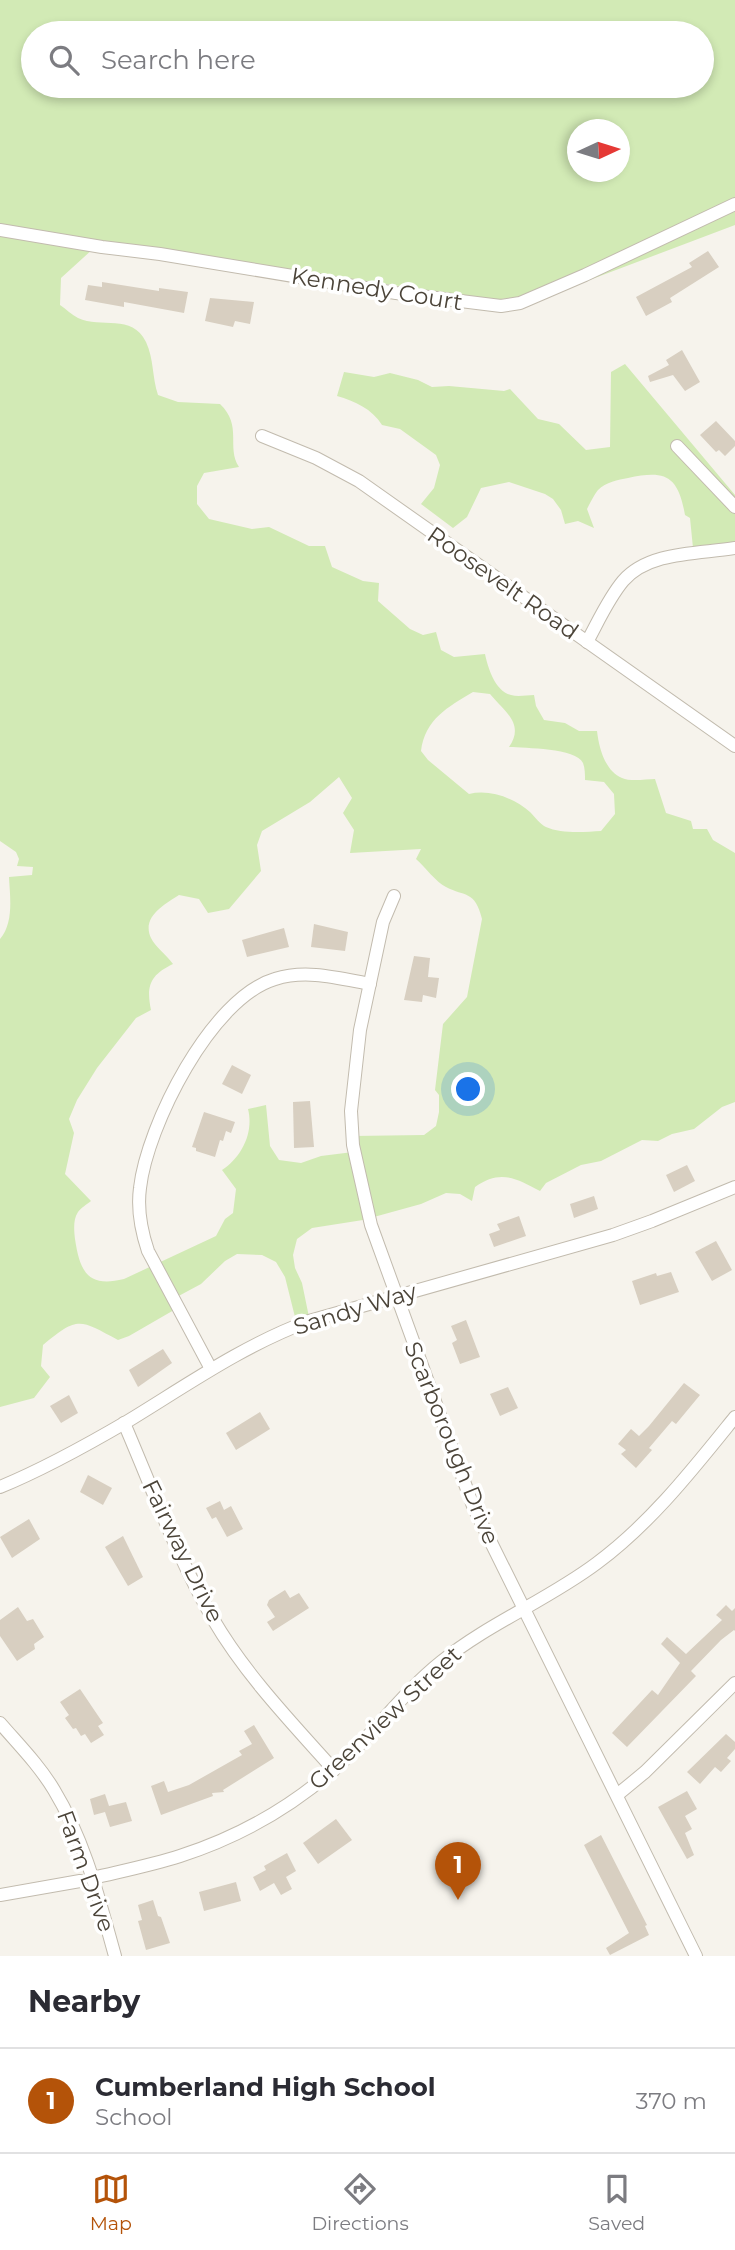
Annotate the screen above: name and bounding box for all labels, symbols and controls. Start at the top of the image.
search box [21,21,714,98]
icon: search [45,41,83,79]
text: Search here [101,44,256,76]
north arrow [567,119,630,182]
street label: Kennedy Court [289,262,465,316]
street label: Roosevelt Road [422,521,584,645]
your location [451,1072,485,1106]
street label: Sandy Way [290,1277,420,1341]
street label: Scarborough Drive [399,1338,505,1548]
street label: Fairway Drive [136,1475,230,1627]
street label: Greenview Street [303,1640,467,1796]
street label: Farm Drive [51,1806,121,1936]
pin: 1 [435,1842,481,1900]
text: Nearby [28,1983,140,2020]
text: Cumberland High School [95,2071,436,2103]
text: 1 [46,2087,56,2115]
text: 370 m [636,2087,707,2115]
text: School [95,2103,173,2131]
tab: Map [90,2170,132,2235]
tab: Directions [311,2170,409,2235]
tab: Saved [588,2170,645,2235]

